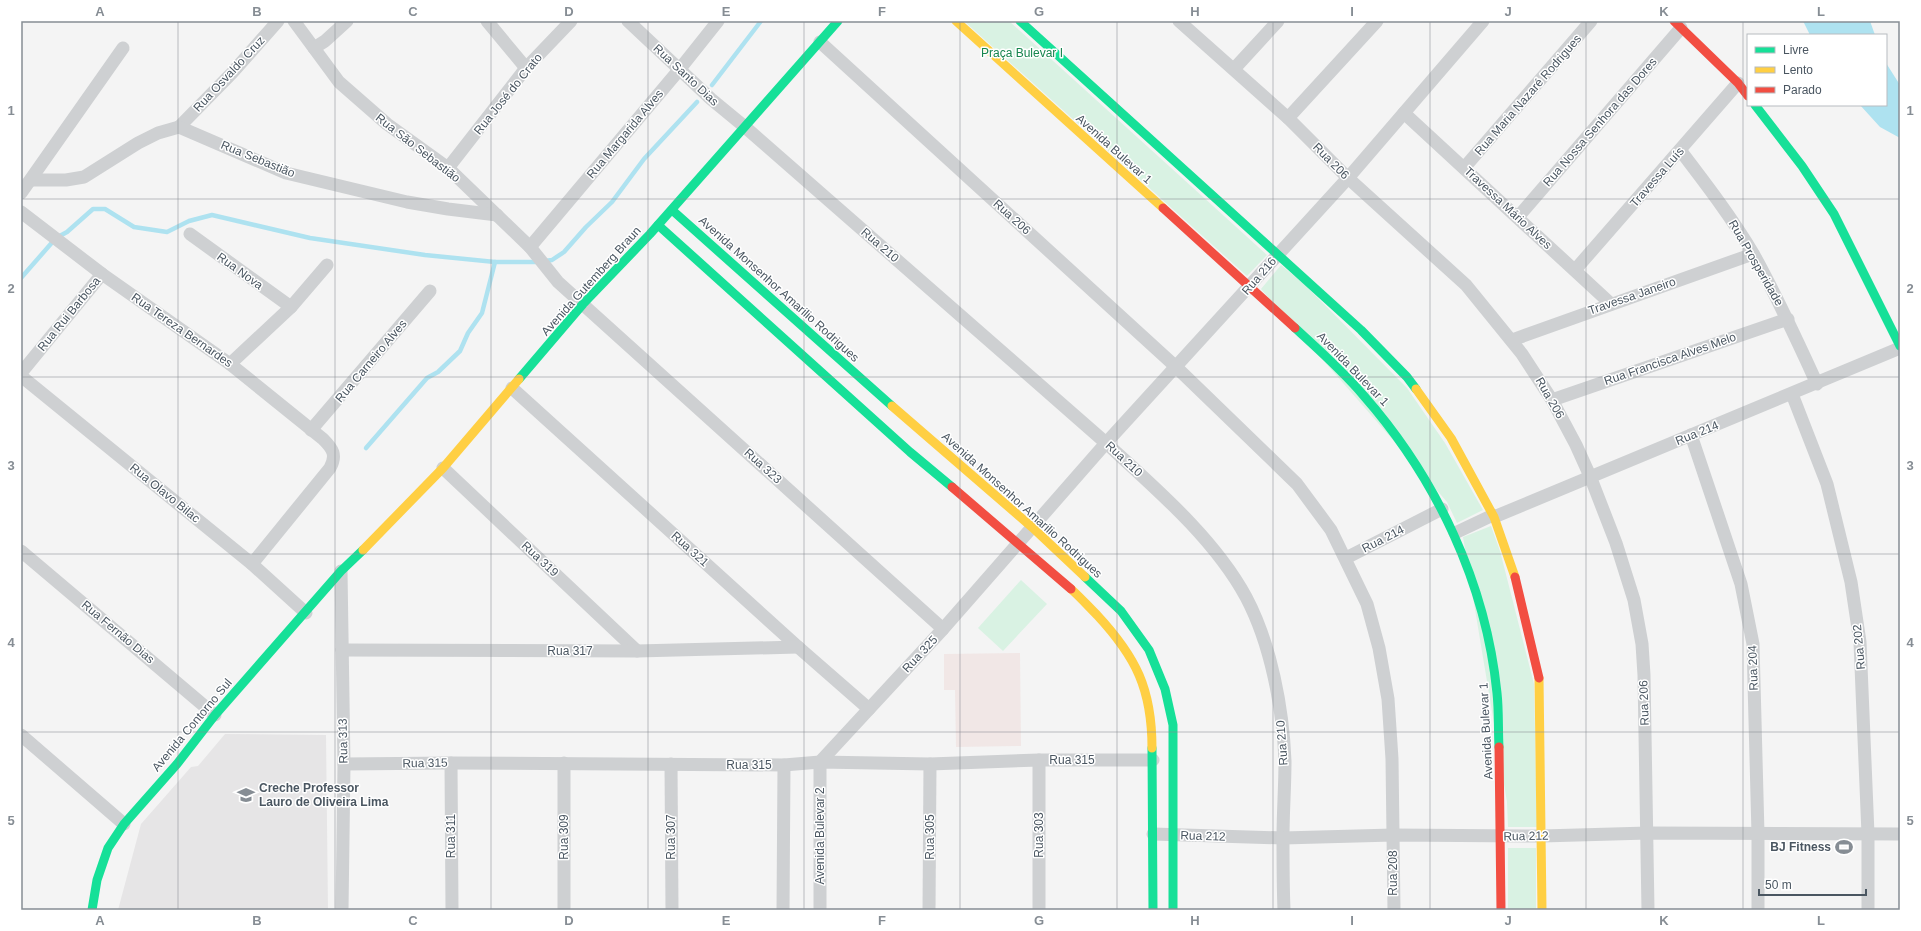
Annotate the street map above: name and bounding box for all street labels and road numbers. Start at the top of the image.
street label: Rua Maria Nazaré Rodrigues [1472,32,1584,158]
street label: Rua Osvaldo Cruz [190,33,268,115]
street label: Rua Santo Dias [650,41,722,109]
street label: Rua José do Crato [471,50,545,137]
street label: Rua Nossa Senhora das Dores [1540,55,1660,189]
street label: Rua Margarida Alves [584,87,666,181]
street label: Rua São Sebastião [373,111,463,186]
street label: Avenida Bulevar 1 [1073,111,1155,187]
street label: Rua Sebastião [219,138,297,180]
street label: Rua 206 [1310,140,1352,182]
street label: Travessa Luís [1627,144,1687,210]
street label: Travessa Mário Alves [1461,164,1555,252]
street label: Rua 206 [990,197,1034,238]
street label: Avenida Monsenhor Amarilio Rodrigues [696,213,862,365]
street label: Rua Prosperidade [1726,218,1786,309]
street label: Avenida Gutemberg Braun [538,224,644,338]
street label: Rua 210 [858,225,902,265]
street label: Rua Nova [214,250,266,293]
street label: Rua 216 [1239,254,1279,298]
street label: Rua Rui Barbosa [35,274,103,354]
street label: Travessa Janeiro [1586,274,1678,318]
street label: Rua Tereza Bernardes [129,290,235,370]
street label: Rua Carneiro Alves [332,317,410,405]
street label: Avenida Bulevar 1 [1314,329,1392,409]
street label: Rua Francisca Alves Melo [1602,330,1738,388]
street label: Rua 206 [1533,375,1568,421]
street label: Rua 214 [1673,418,1721,448]
street label: Avenida Monsenhor Amarilio Rodrigues [939,429,1105,581]
street label: Rua 210 [1103,438,1146,480]
street label: Rua 323 [741,446,785,487]
street label: Rua Olavo Bilac [127,460,203,526]
street label: Rua 214 [1360,522,1407,556]
street label: Rua 321 [668,529,712,570]
street label: Rua 319 [519,538,562,580]
street label: Rua Fernão Dias [79,597,157,667]
street label: Rua 202 [1850,623,1868,670]
street label: Rua 325 [899,632,941,675]
street label: Rua 317 [547,644,593,658]
street label: Rua 204 [1745,645,1761,691]
street label: Avenida Contorno Sul [149,676,235,774]
street label: Rua 206 [1636,680,1652,726]
street label: Avenida Bulevar 1 [1476,682,1496,780]
street label: Rua 313 [336,718,350,764]
street label: Rua 210 [1273,720,1291,766]
street label: Rua 315 [1049,753,1095,767]
street label: Rua 315 [402,756,448,770]
street label: Rua 315 [726,758,772,772]
street label: Avenida Bulevar 2 [813,787,827,885]
street label: Rua 303 [1032,812,1046,858]
street label: Rua 311 [444,813,458,858]
street label: Rua 309 [557,814,571,860]
street label: Rua 307 [664,814,678,860]
street label: Rua 305 [923,814,937,860]
street label: Rua 212 [1180,828,1226,844]
street label: Rua 212 [1503,829,1549,843]
street label: Rua 208 [1386,850,1400,896]

